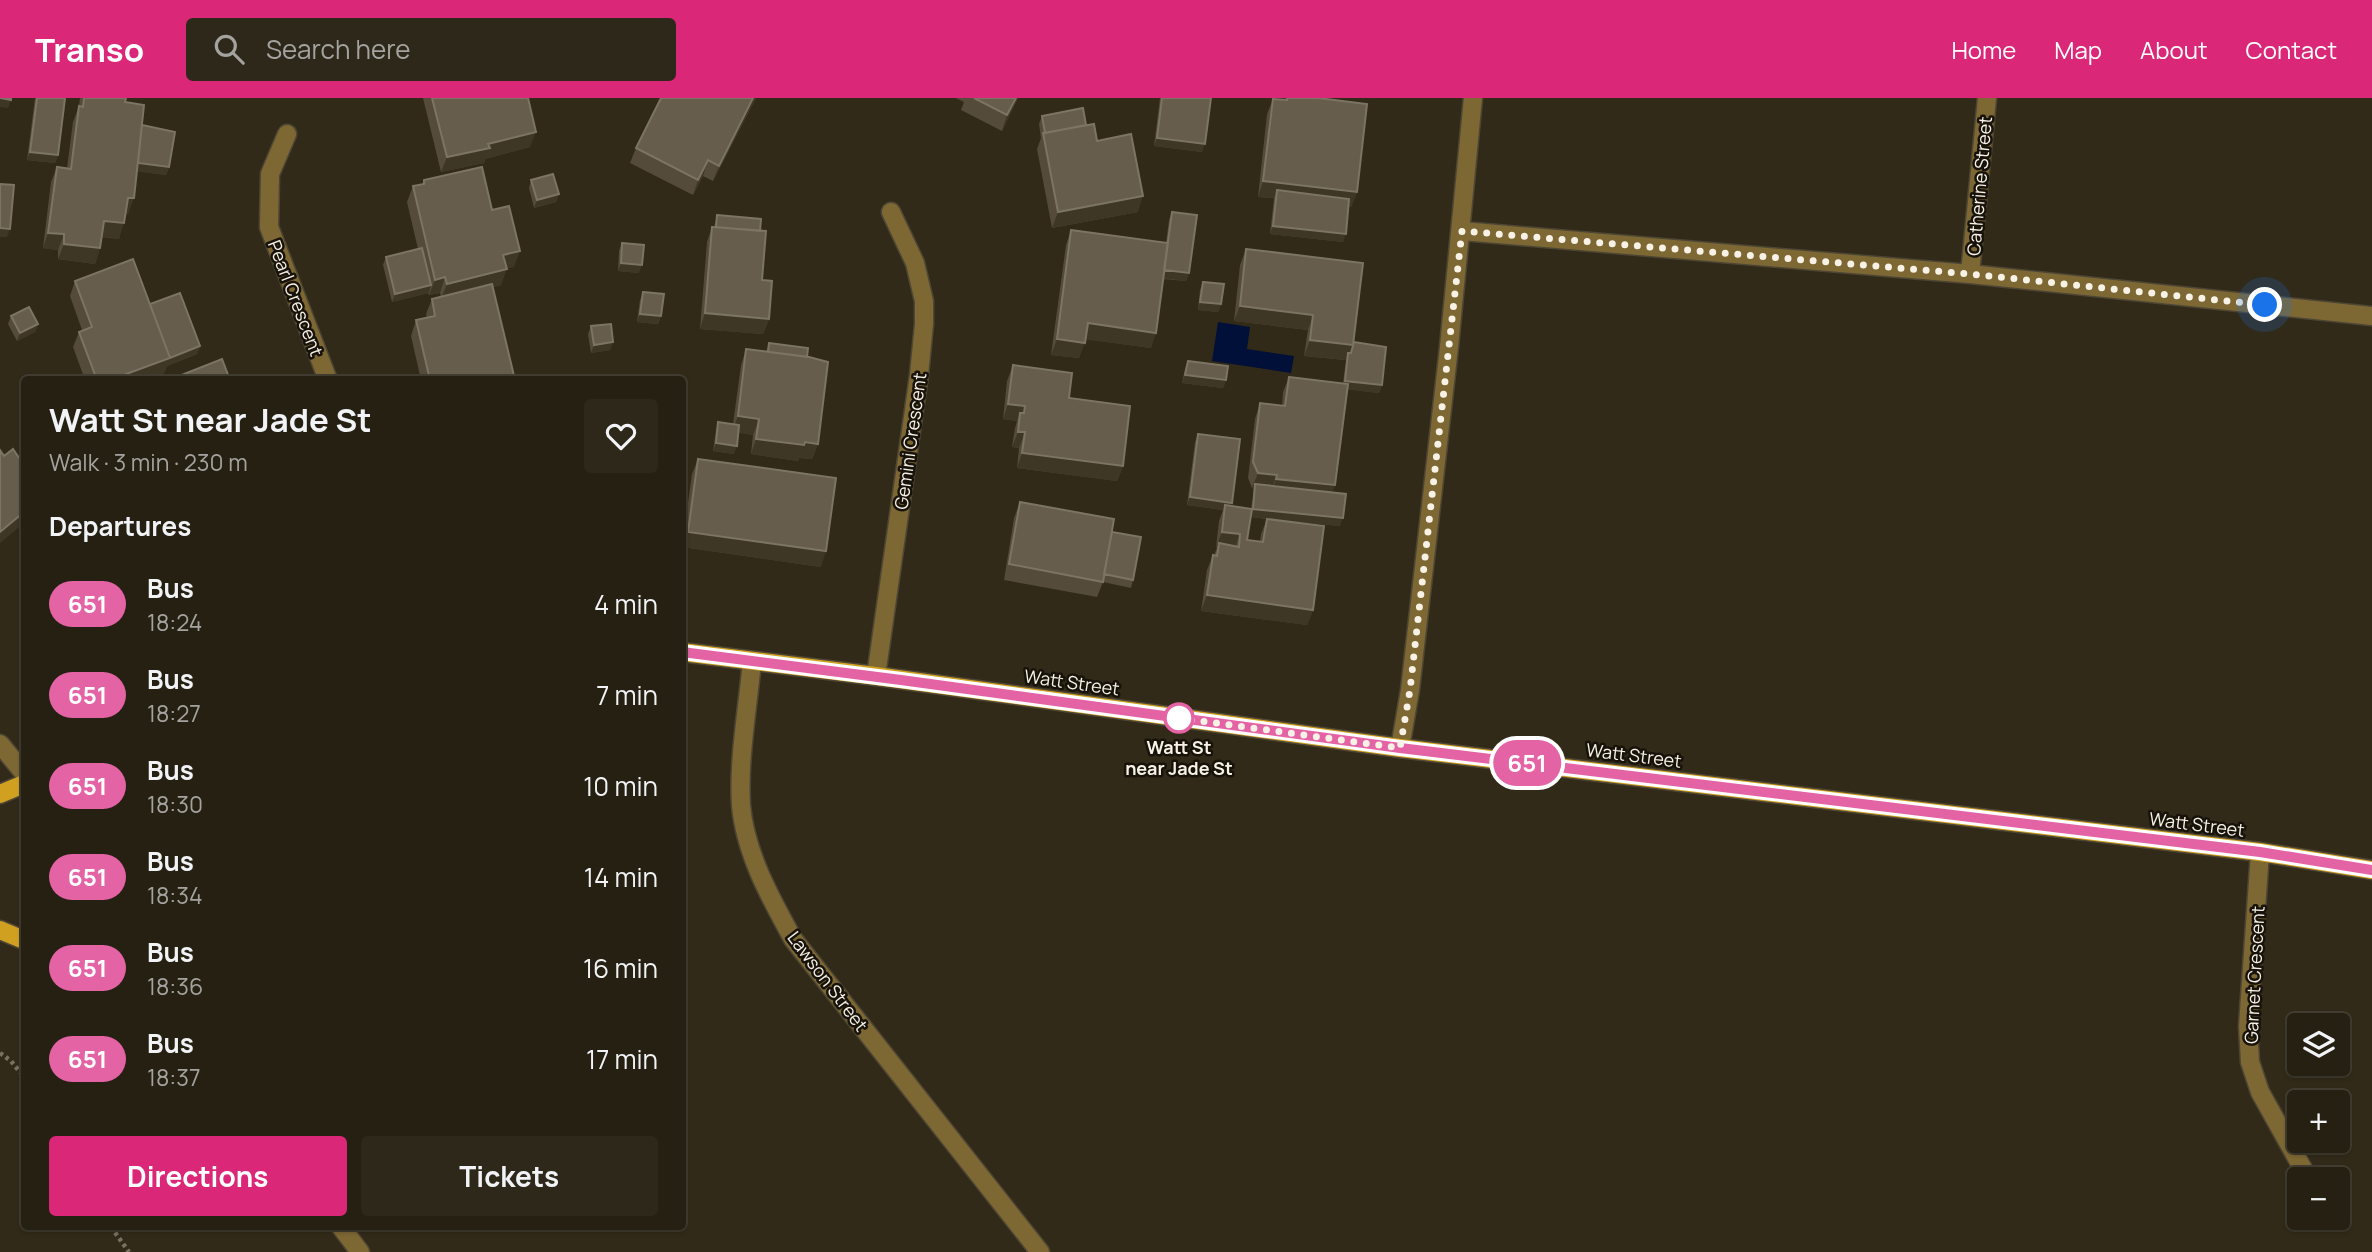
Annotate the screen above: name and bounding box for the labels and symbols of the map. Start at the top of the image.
street label: Catherine Street [1961,115,1997,257]
street label: Pearl Crescent [263,237,329,359]
your location [2247,287,2282,322]
street label: Gemini Crescent [889,371,931,511]
street label: Watt Street [1023,663,1121,701]
marker: Watt St near Jade St [1164,703,1194,733]
place label: Watt St near Jade St [1125,735,1233,780]
street label: Watt Street [1585,737,1683,773]
line badge: 651 [1487,740,1567,786]
street label: Watt Street [2148,806,2246,842]
street label: Garnet Crescent [2238,905,2270,1045]
street label: Lawson Street [782,926,874,1036]

